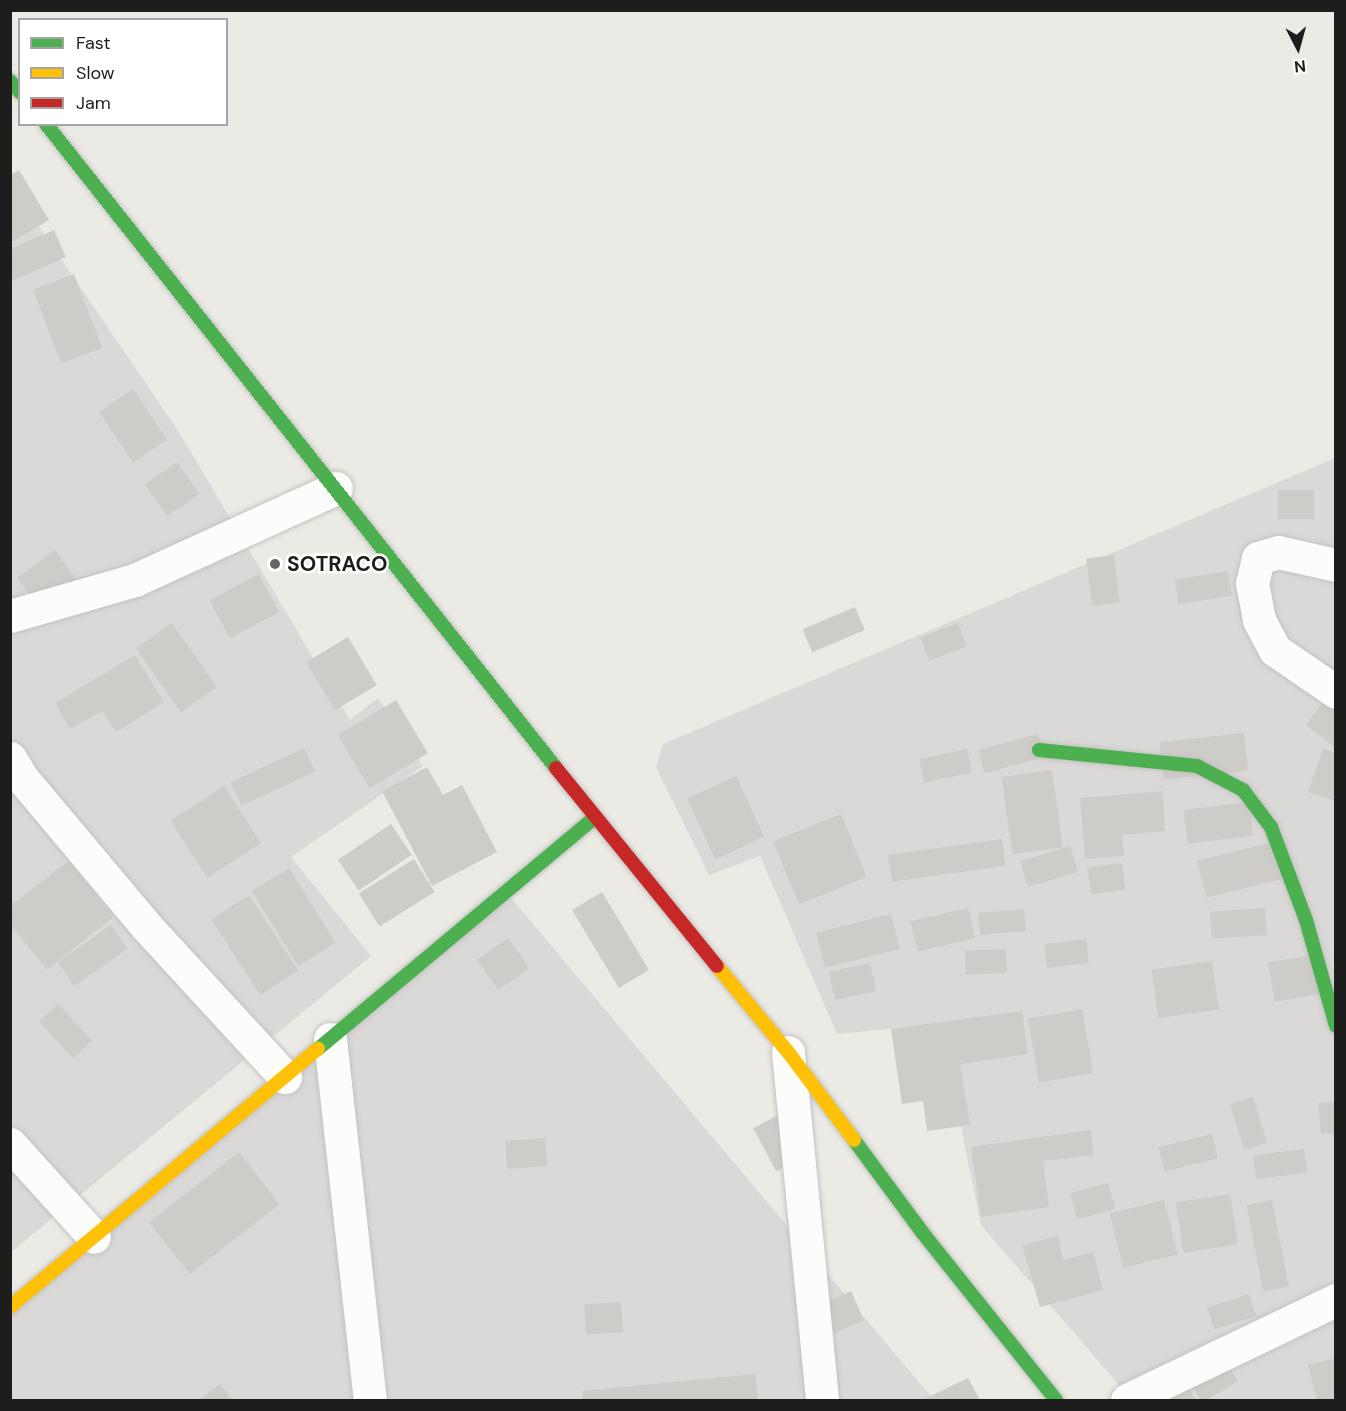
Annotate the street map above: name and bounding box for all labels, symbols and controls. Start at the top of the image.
legend [18,18,228,126]
north arrow [1268,18,1328,78]
text: Fast [76,31,111,55]
text: N [1293,55,1307,77]
text: Slow [76,61,115,85]
text: Jam [76,91,111,115]
place label: SOTRACO [287,551,387,577]
marker: SOTRACO [268,557,282,571]

